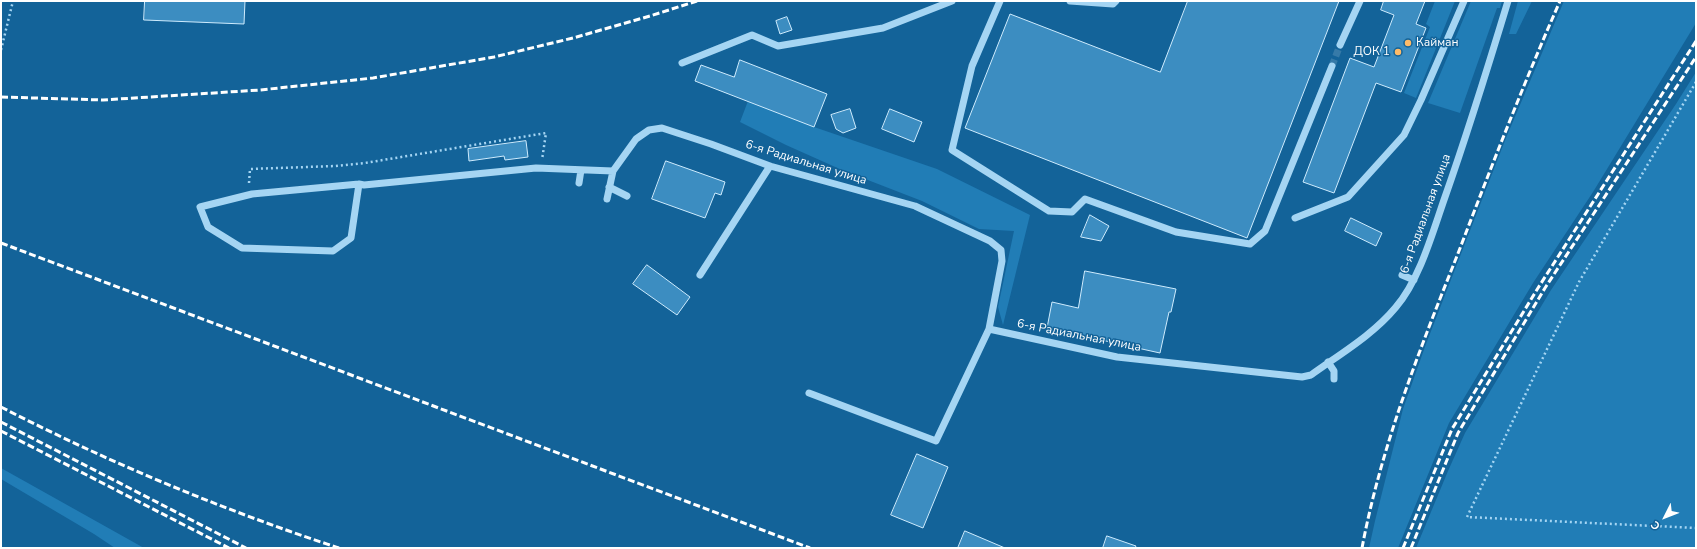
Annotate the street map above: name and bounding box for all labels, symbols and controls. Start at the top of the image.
place label: Кайман [1416,36,1459,50]
marker: Кайман [1403,38,1413,48]
place label: ДОК 1 [1353,45,1390,59]
marker: ДОК 1 [1393,47,1403,57]
street label: 6-я Радиальная улица [744,138,868,188]
street label: 6-я Радиальная улица [1398,152,1454,276]
street label: 6-я Радиальная улица [1016,317,1142,355]
north arrow [1645,497,1685,537]
text: С [1648,518,1664,533]

